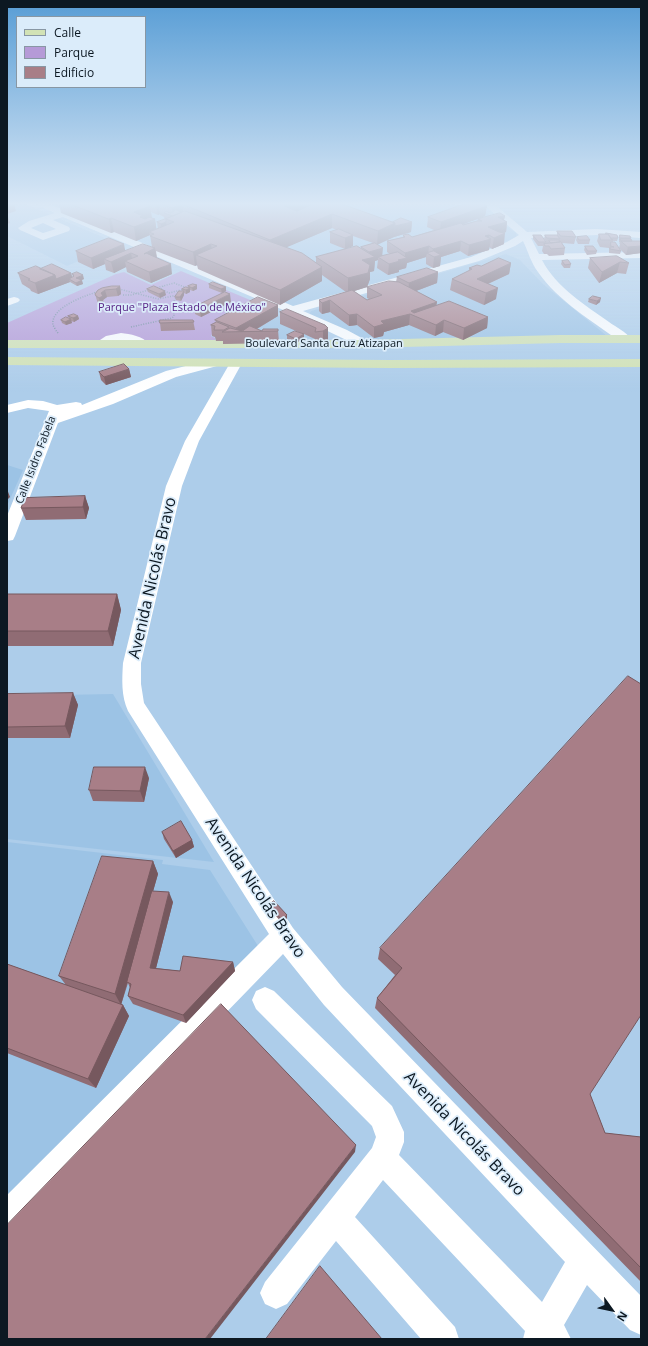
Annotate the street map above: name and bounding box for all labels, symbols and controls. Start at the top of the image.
legend [16,16,146,88]
text: Calle [54,24,81,41]
text: Parque [54,44,94,61]
text: Edificio [54,64,94,81]
park label: Parque "Plaza Estado de México" [98,301,266,315]
street label: Boulevard Santa Cruz Atizapan [245,337,403,351]
street label: Calle Isidro Fabela [13,414,59,506]
street label: Avenida Nicolás Bravo [125,495,181,661]
street label: Avenida Nicolás Bravo [201,814,309,962]
street label: Avenida Nicolás Bravo [400,1068,528,1200]
north arrow [592,1290,632,1330]
text: N [614,1309,631,1325]

